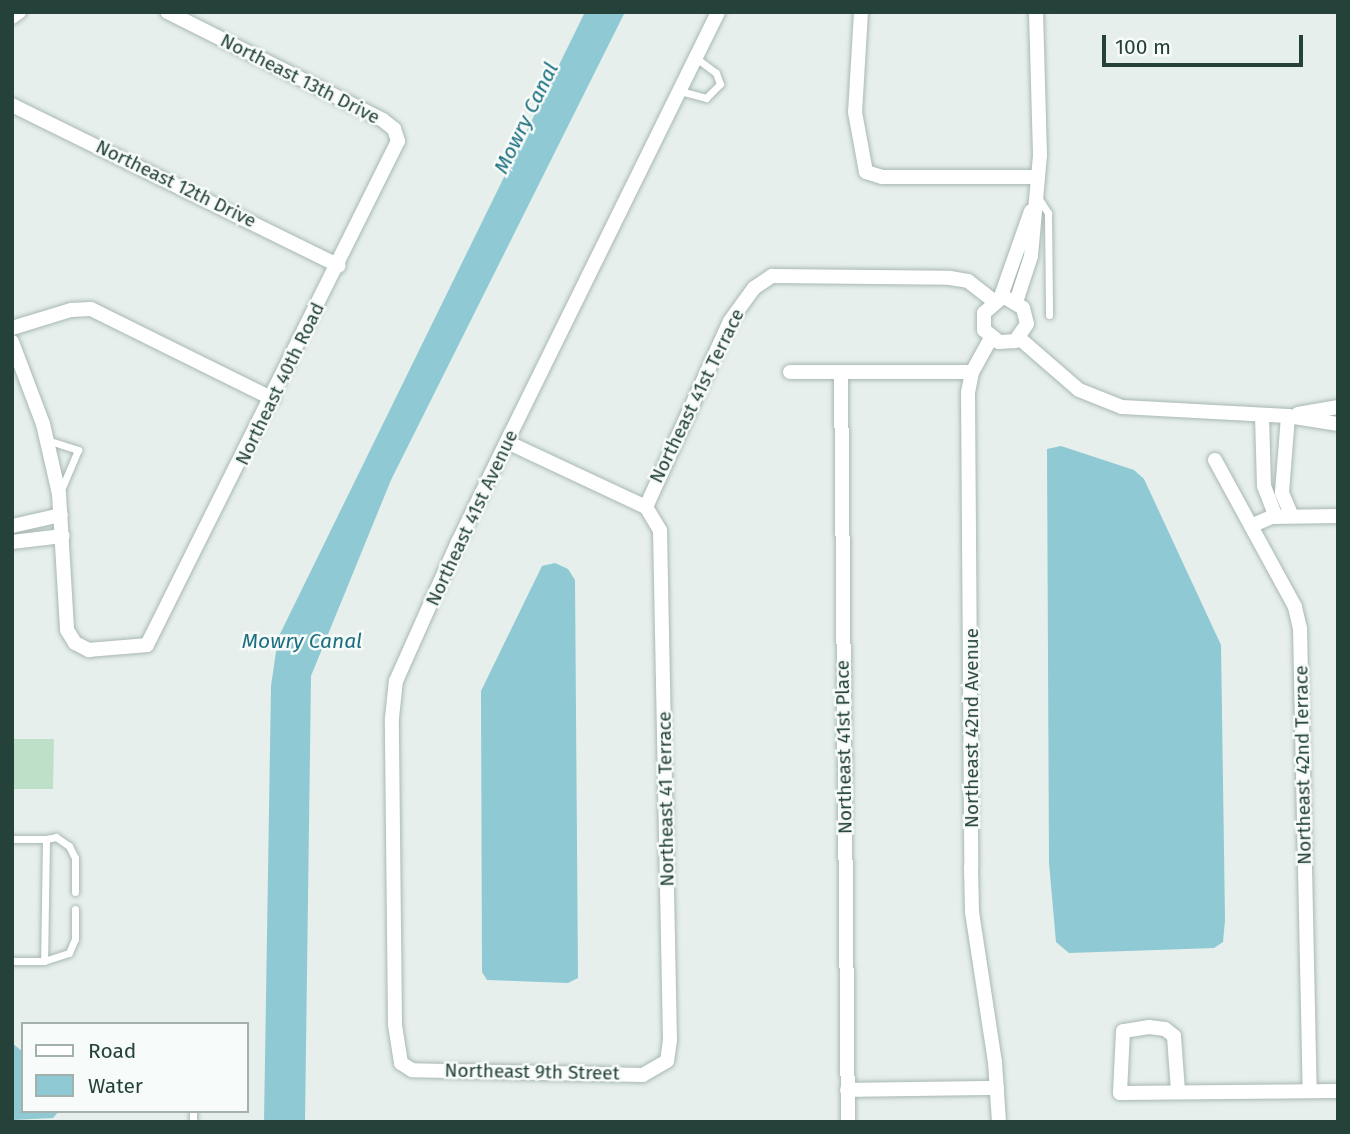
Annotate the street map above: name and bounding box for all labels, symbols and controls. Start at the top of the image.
scale bar [1105,21,1306,65]
street label: Northeast 13th Drive [217,29,383,129]
text: 100 m [1115,34,1171,60]
water label: Mowry Canal [488,58,564,178]
street label: Northeast 12th Drive [92,135,260,233]
street label: Northeast 40th Road [231,299,329,469]
street label: Northeast 41st Terrace [645,305,749,487]
street label: Northeast 41st Avenue [421,426,523,610]
water label: Mowry Canal [242,628,362,654]
street label: Northeast 42nd Avenue [961,628,983,828]
street label: Northeast 41st Place [831,660,857,834]
street label: Northeast 42nd Terrace [1290,665,1316,865]
street label: Northeast 41 Terrace [653,711,679,887]
legend [21,1022,248,1113]
text: Road [88,1038,136,1064]
street label: Northeast 9th Street [444,1059,620,1085]
text: Water [88,1073,143,1099]

